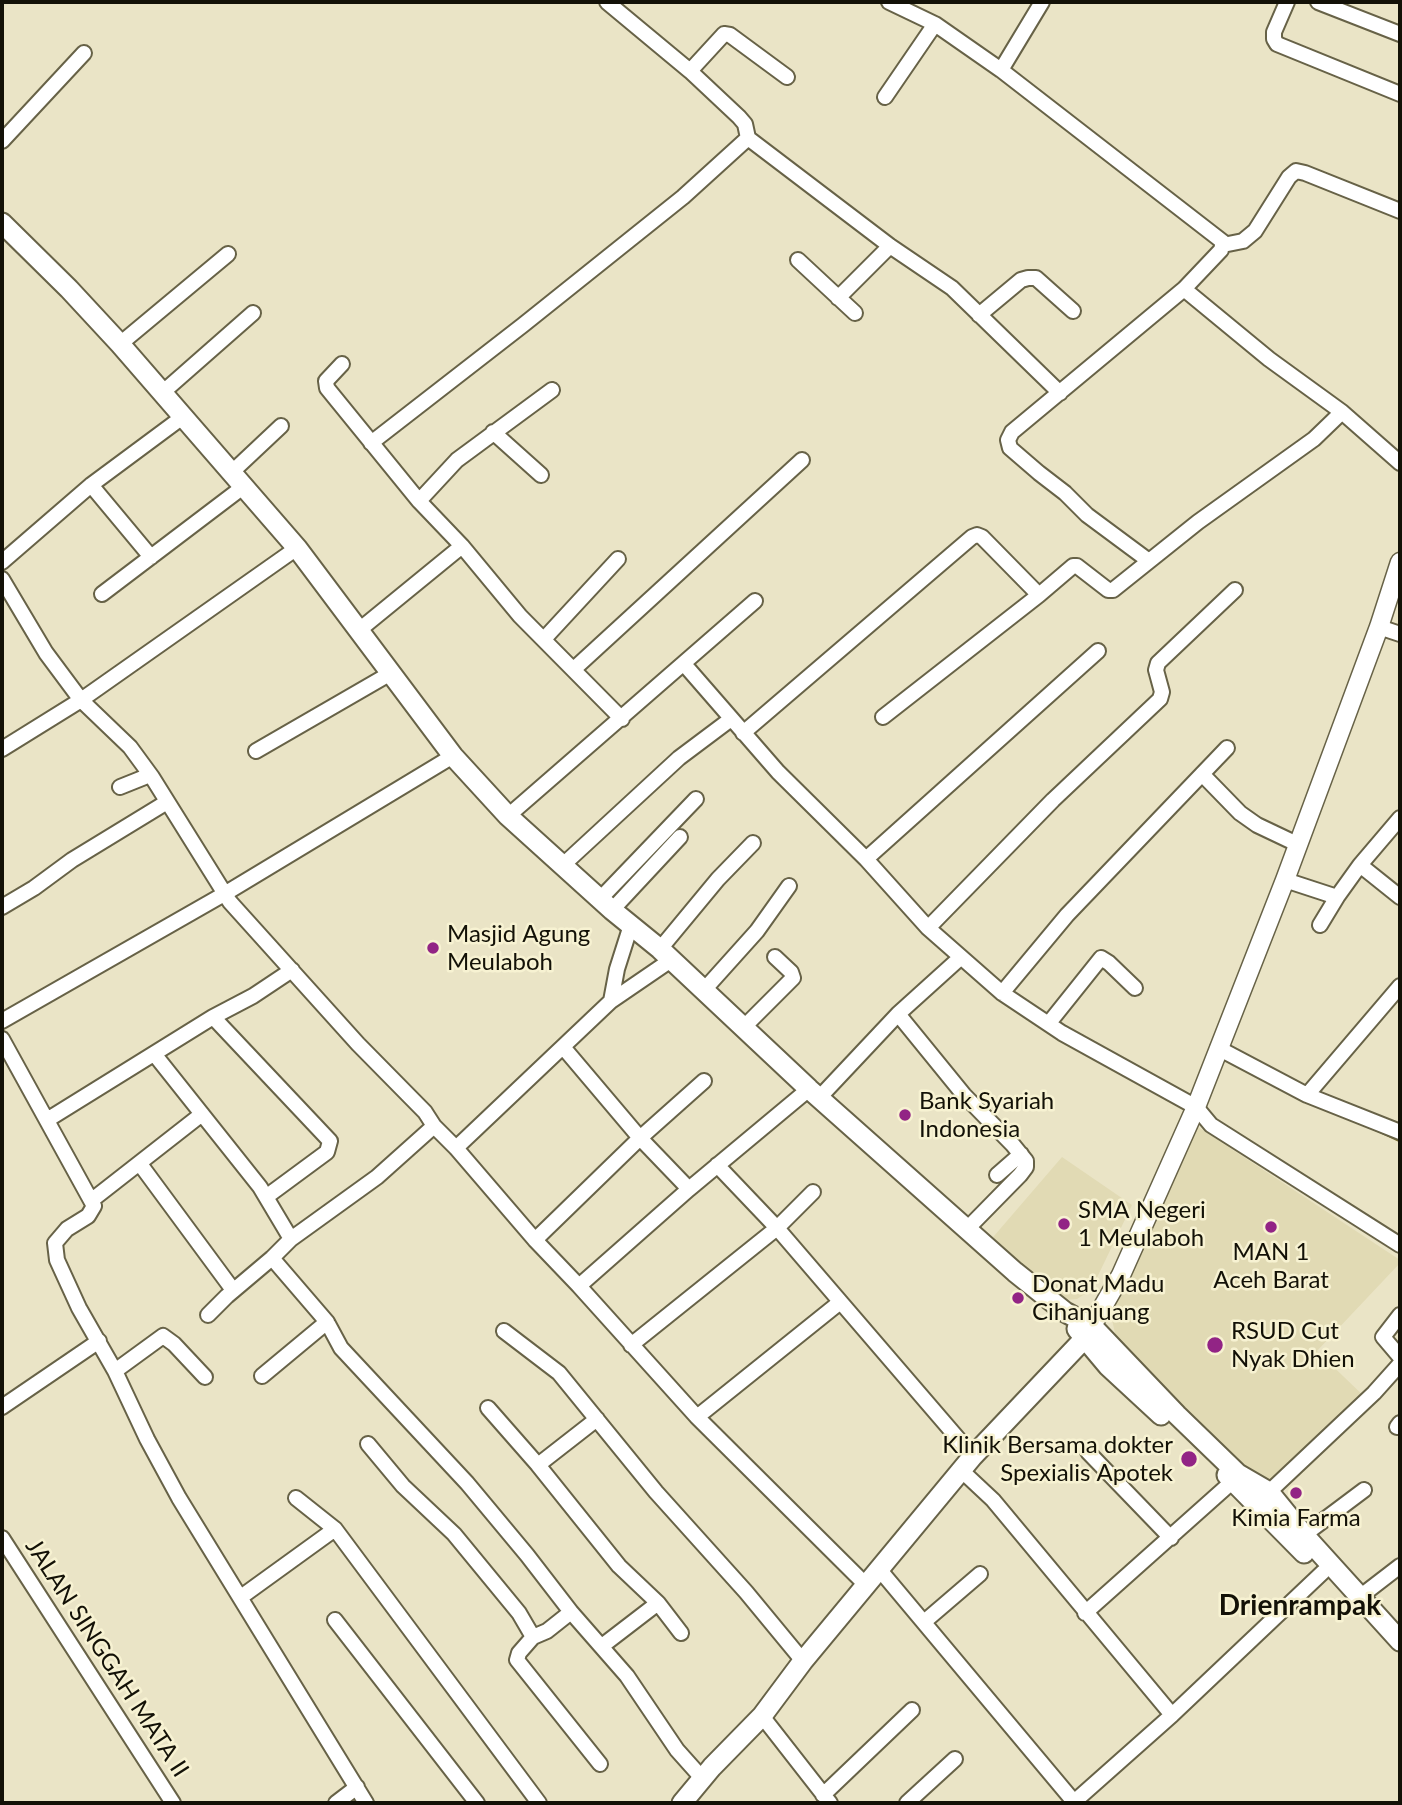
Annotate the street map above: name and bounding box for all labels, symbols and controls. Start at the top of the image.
place label: Masjid Agung Meulaboh [447,920,590,976]
marker: Masjid Agung Meulaboh [425,940,441,956]
place label: Bank Syariah Indonesia [919,1087,1054,1143]
marker: Bank Syariah Indonesia [897,1107,913,1123]
place label: SMA Negeri 1 Meulaboh [1078,1196,1206,1252]
marker: SMA Negeri 1 Meulaboh [1056,1216,1072,1232]
marker: MAN 1 Aceh Barat [1263,1219,1279,1235]
place label: MAN 1 Aceh Barat [1213,1238,1329,1294]
place label: Donat Madu Cihanjuang [1032,1270,1164,1326]
marker: Donat Madu Cihanjuang [1010,1290,1026,1306]
place label: RSUD Cut Nyak Dhien [1231,1317,1355,1373]
marker: RSUD Cut Nyak Dhien [1205,1335,1225,1355]
place label: Klinik Bersama dokter Spexialis Apotek [942,1431,1173,1487]
marker: Klinik Bersama dokter Spexialis Apotek [1179,1449,1199,1469]
marker: Kimia Farma [1288,1485,1304,1501]
place label: Kimia Farma [1231,1504,1361,1532]
street label: JALAN SINGGAH MATA II [19,1534,195,1782]
district label: Drienrampak [1219,1589,1381,1623]

